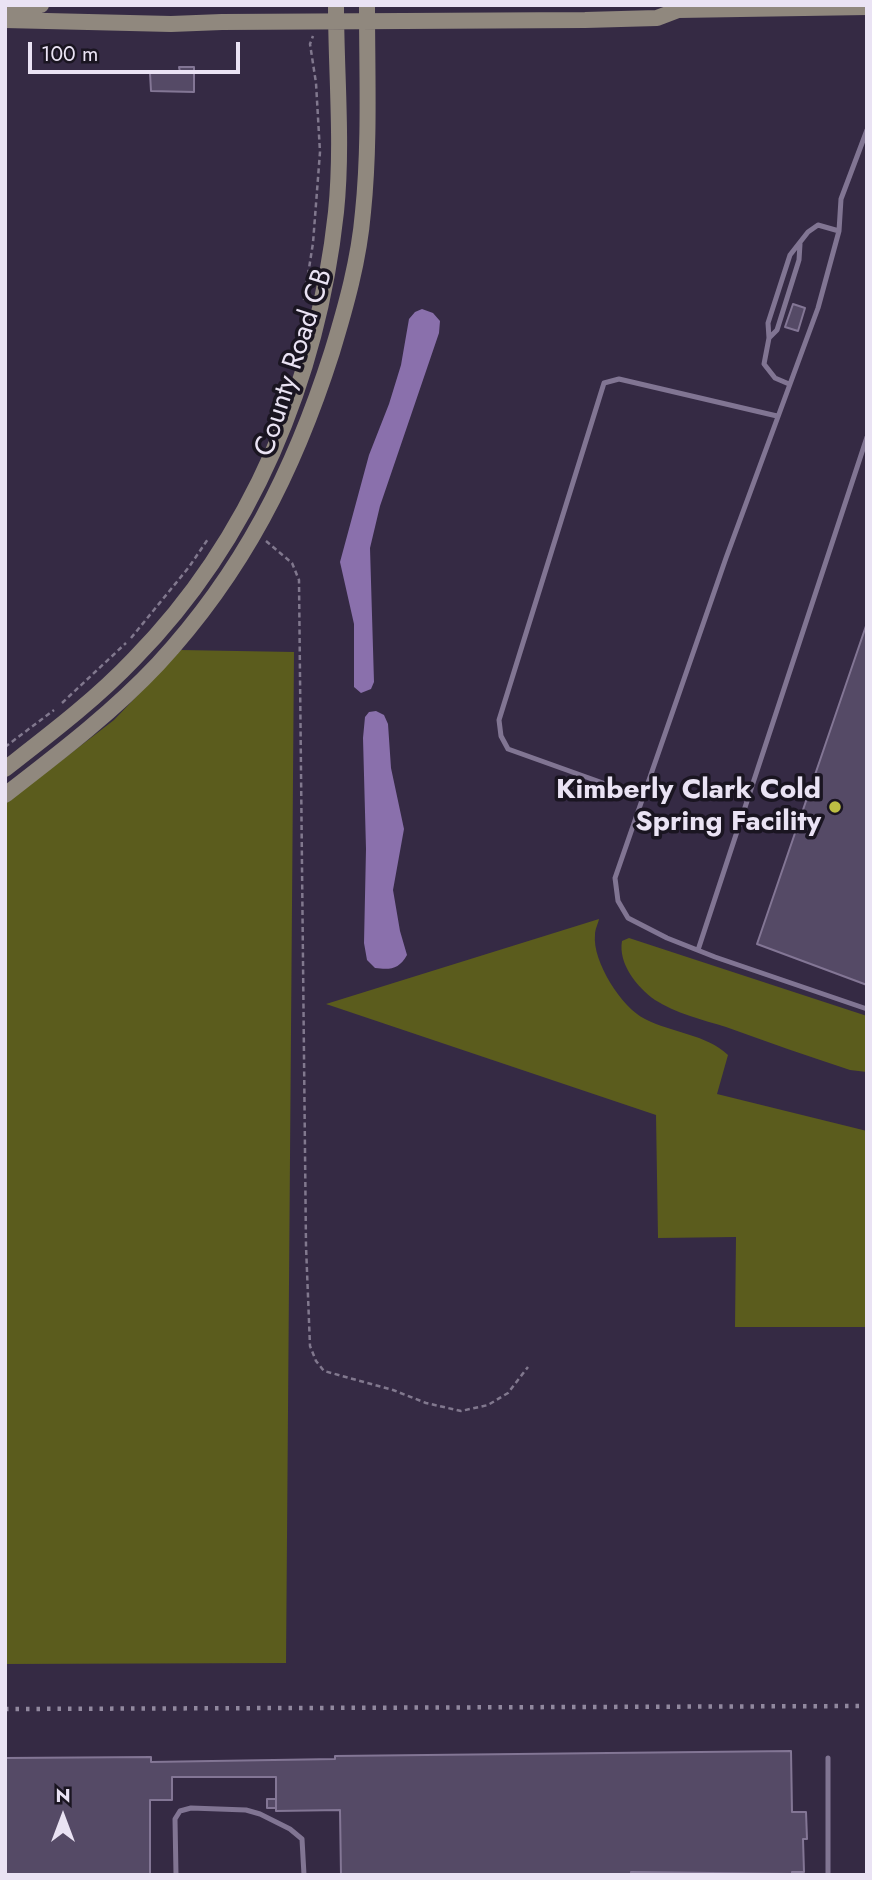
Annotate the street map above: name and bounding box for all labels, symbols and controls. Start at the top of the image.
scale bar [32,28,243,72]
text: 100 m [41,39,98,69]
street label: County Road CB [249,265,341,461]
place label: Kimberly Clark Cold Spring Facility [556,774,821,840]
marker: Kimberly Clark Cold Spring Facility [827,799,843,815]
north arrow [28,1782,98,1852]
text: N [55,1782,71,1809]

